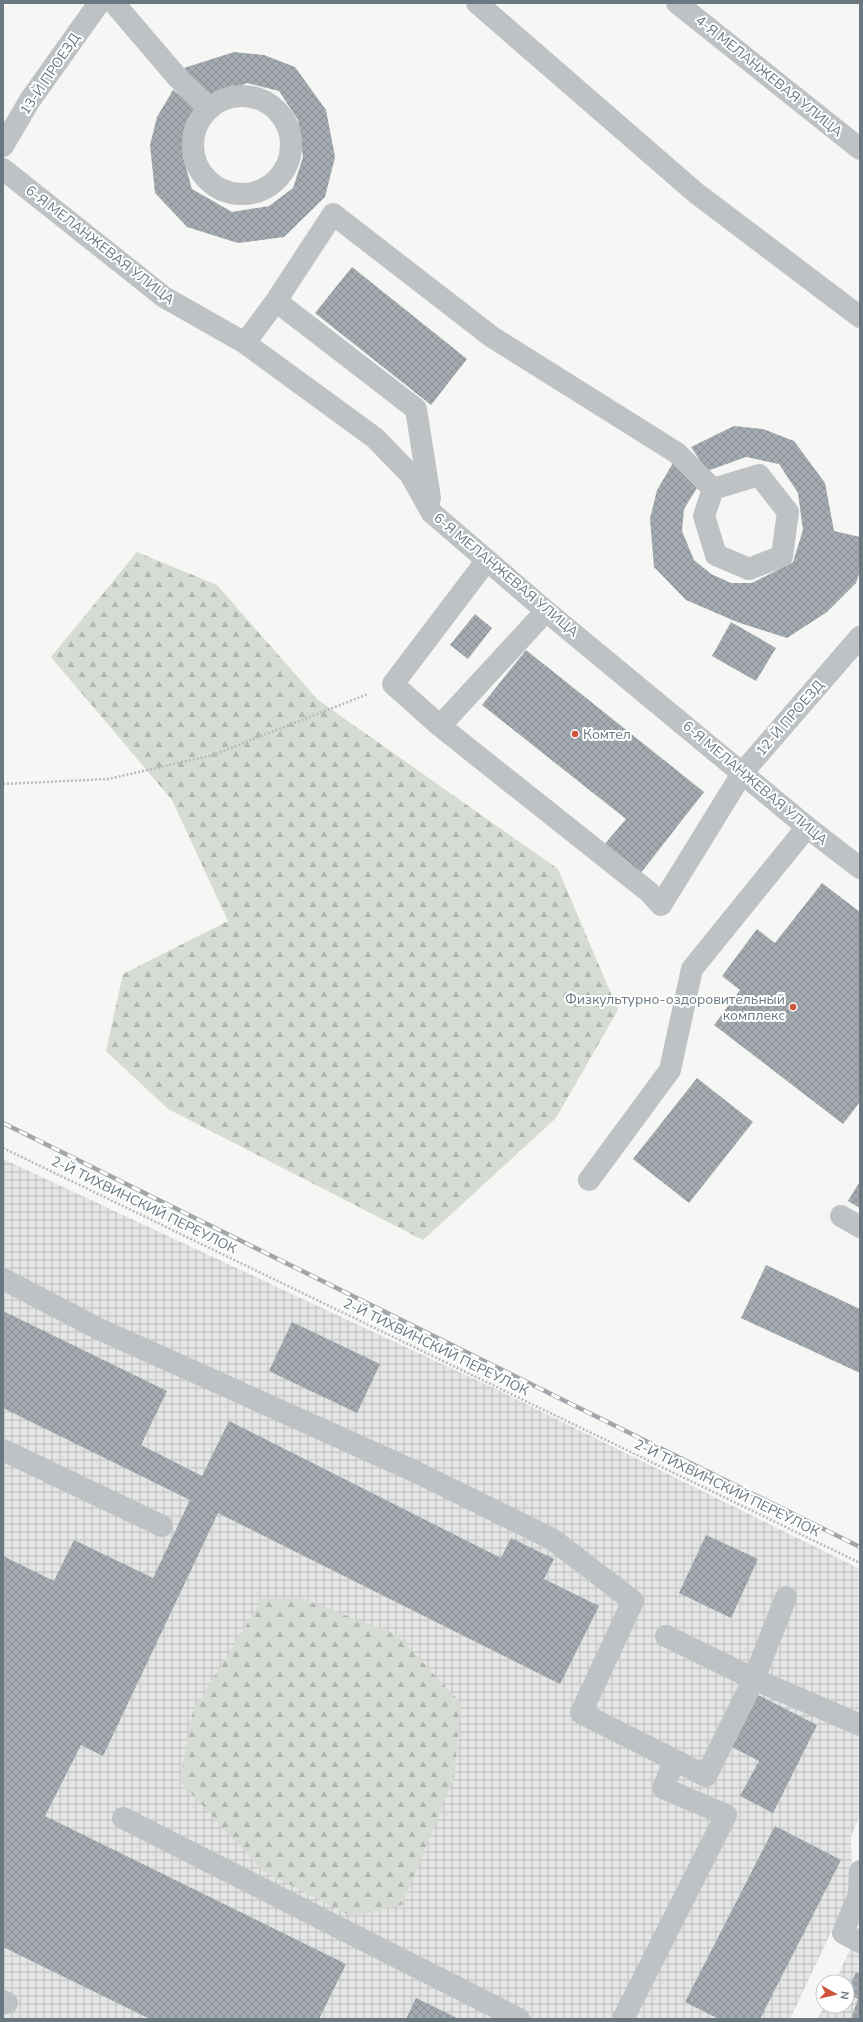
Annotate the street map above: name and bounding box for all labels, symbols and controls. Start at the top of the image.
street label: 4-Я МЕЛАНЖЕВАЯ УЛИЦА [692,11,846,141]
street label: 13-Й ПРОЕЗД [16,29,84,119]
street label: 6-Я МЕЛАНЖЕВАЯ УЛИЦА [22,181,178,309]
street label: 6-Я МЕЛАНЖЕВАЯ УЛИЦА [429,509,583,641]
street label: 12-Й ПРОЕЗД [752,676,828,760]
street label: 6-Я МЕЛАНЖЕВАЯ УЛИЦА [678,717,832,849]
place label: Комтел [583,725,631,744]
marker: Комтел [570,729,580,739]
place label: Физкультурно-оздоровительный комплекс [565,990,785,1025]
marker: Физкультурно-оздоровительный комплекс [788,1002,798,1012]
street label: 2-Й ТИХВИНСКИЙ ПЕРЕУЛОК [48,1152,240,1258]
street label: 2-Й ТИХВИНСКИЙ ПЕРЕУЛОК [340,1294,532,1400]
street label: 2-Й ТИХВИНСКИЙ ПЕРЕУЛОК [631,1435,823,1541]
north arrow [815,1974,855,2014]
text: N [836,1990,852,2000]

